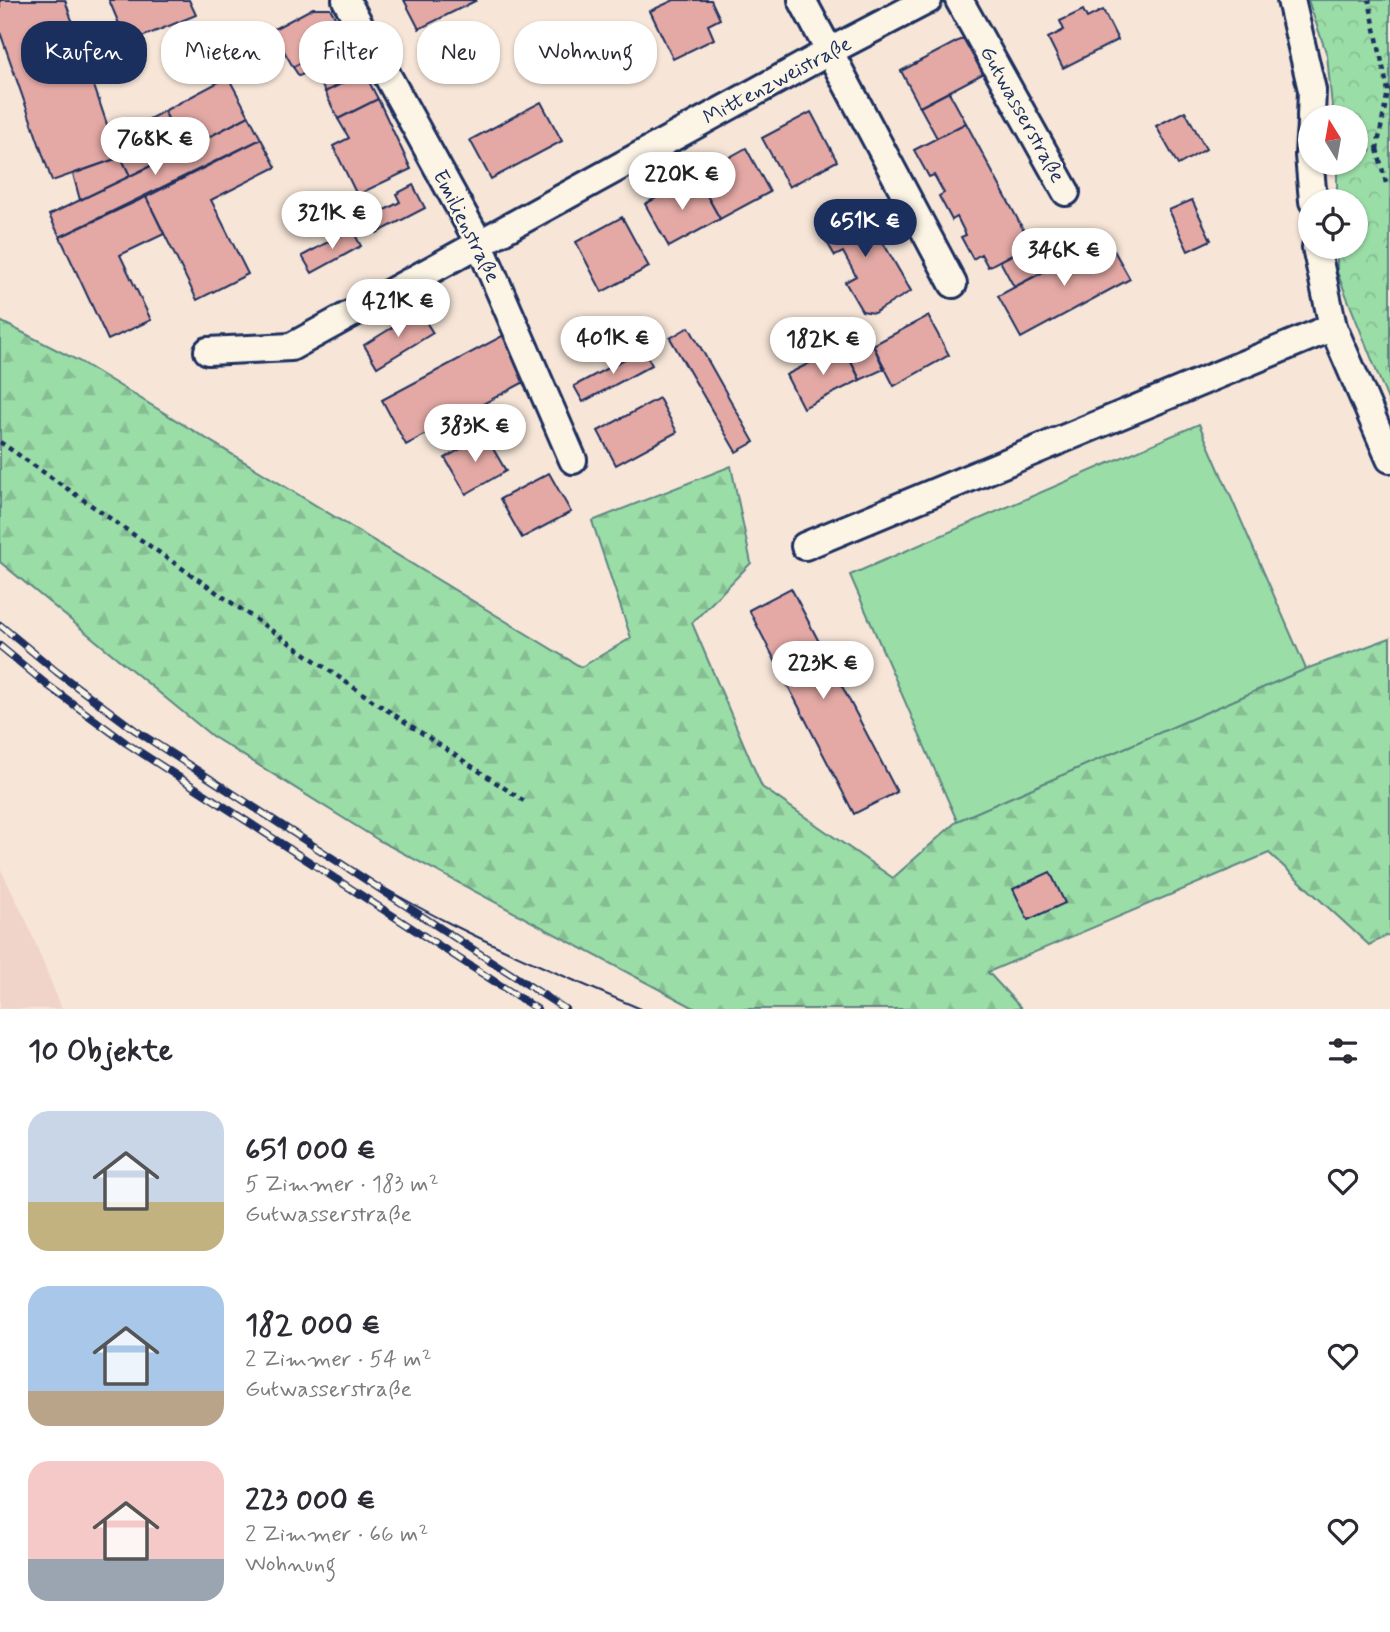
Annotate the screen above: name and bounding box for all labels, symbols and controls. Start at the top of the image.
chip: Kaufen [21,21,147,84]
chip: Mieten [161,21,285,84]
chip: Filter [299,21,403,84]
chip: Neu [417,21,500,84]
chip: Wohnung [514,21,657,84]
street label: Mittenzweistraße [698,30,856,132]
street label: Gutwasserstraße [973,41,1071,188]
north arrow [1298,105,1368,175]
map controls [1298,105,1368,259]
pin: 768K € [98,118,212,177]
text: 768K € [117,125,193,155]
pin: 220K € [625,152,739,212]
text: 220K € [645,160,719,190]
street label: Emilienstraße [426,165,507,288]
button: locate [1298,189,1368,259]
pin: 321K € [275,191,389,251]
text: 321K € [297,199,367,229]
pin: 651K € [808,200,922,259]
text: 651K € [830,207,900,237]
pin: 346K € [1007,229,1121,288]
text: 346K € [1028,236,1100,266]
pin: 421K € [341,280,455,339]
text: 421K € [362,287,434,317]
pin: 401K € [556,316,670,376]
pin: 182K € [766,318,880,377]
text: 401K € [576,324,650,354]
text: 182K € [786,325,860,355]
pin: 383K € [418,405,532,464]
text: 383K € [440,412,510,442]
pin: 223K € [766,642,880,701]
text: 223K € [788,649,858,679]
text: 10 Objekte [28,1032,173,1071]
icon: filters [1324,1032,1362,1070]
text: 651 000 € [245,1131,376,1170]
icon: home [84,1139,168,1223]
icon: heart [1324,1162,1362,1200]
text: 5 Zimmer · 183 m² [245,1170,439,1200]
text: Gutwasserstraße [245,1200,412,1230]
text: 182 000 € [245,1306,381,1345]
icon: home [84,1314,168,1398]
icon: heart [1324,1337,1362,1375]
text: 2 Zimmer · 54 m² [245,1345,432,1375]
text: Gutwasserstraße [245,1375,412,1405]
text: 223 000 € [245,1481,376,1520]
icon: home [84,1489,168,1573]
icon: heart [1324,1512,1362,1550]
text: 2 Zimmer · 66 m² [245,1520,428,1550]
text: Wohnung [245,1550,336,1580]

